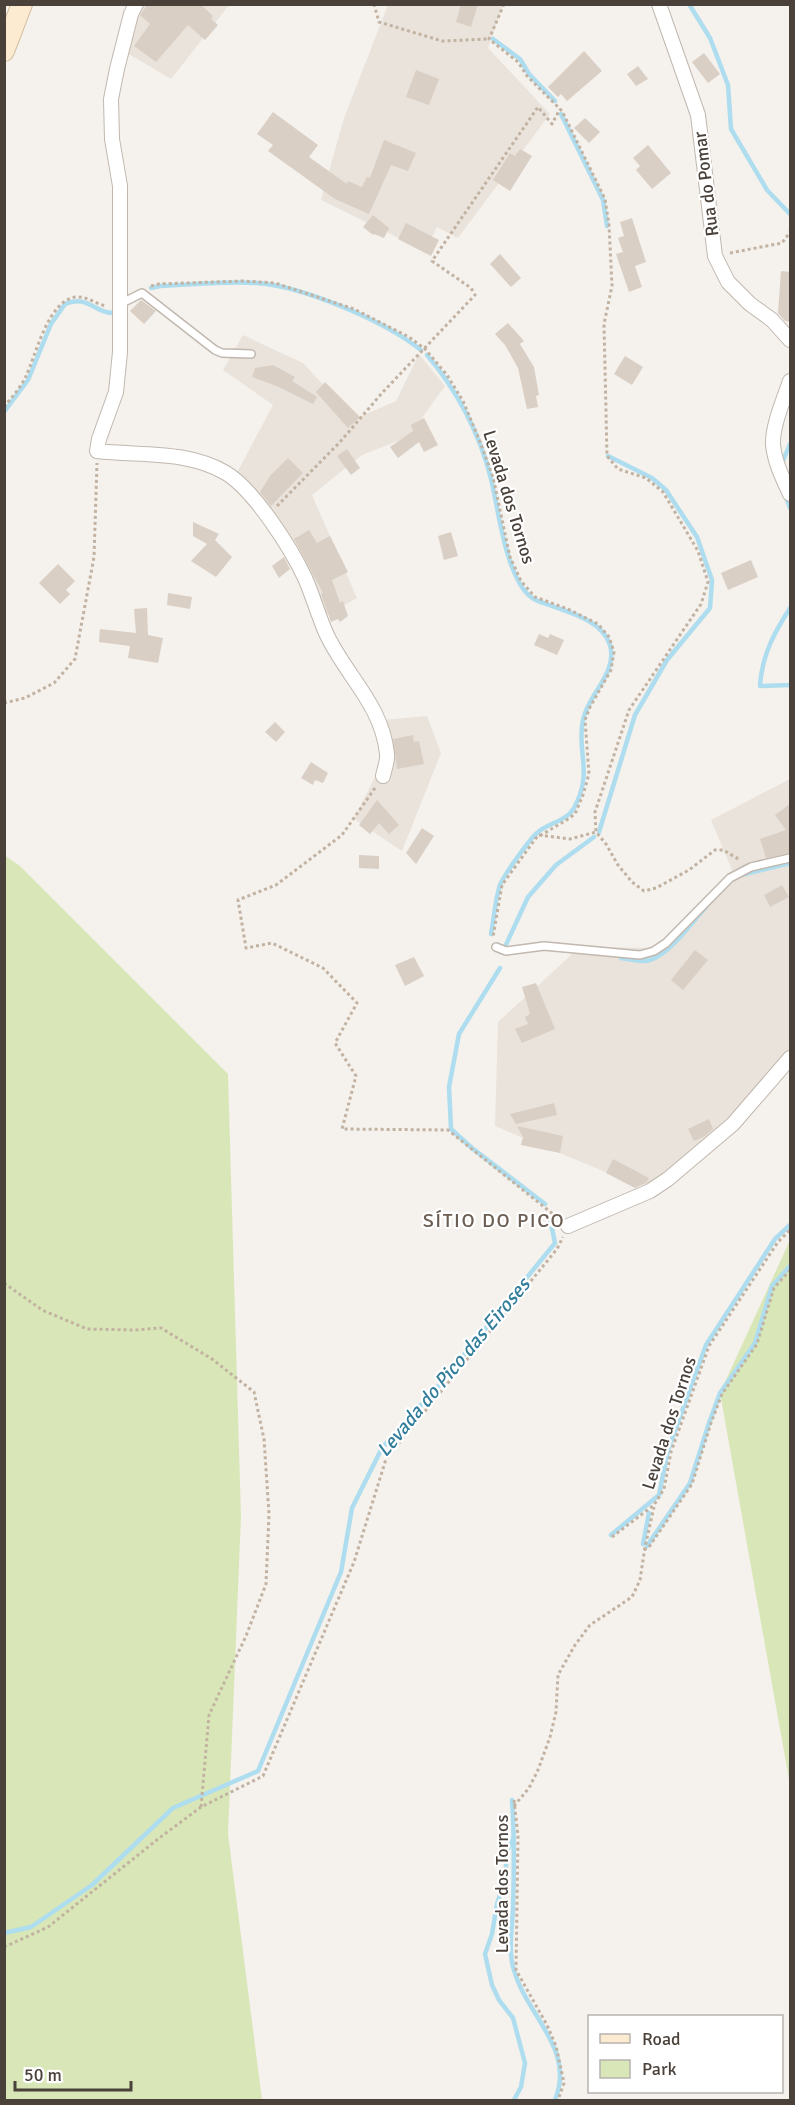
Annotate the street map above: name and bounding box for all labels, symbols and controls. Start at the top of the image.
street label: Rua do Pomar [689,130,723,238]
street label: Levada dos Tornos [478,427,540,567]
district label: SÍTIO DO PICO [423,1208,565,1233]
water label: Levada do Pico das Eiroses [371,1271,537,1462]
street label: Levada dos Tornos [637,1354,701,1492]
street label: Levada dos Tornos [491,1815,513,1953]
legend [588,2015,783,2093]
text: Road [642,2028,681,2050]
scale bar [15,2054,130,2092]
text: Park [642,2058,677,2080]
text: 50 m [24,2064,62,2086]

